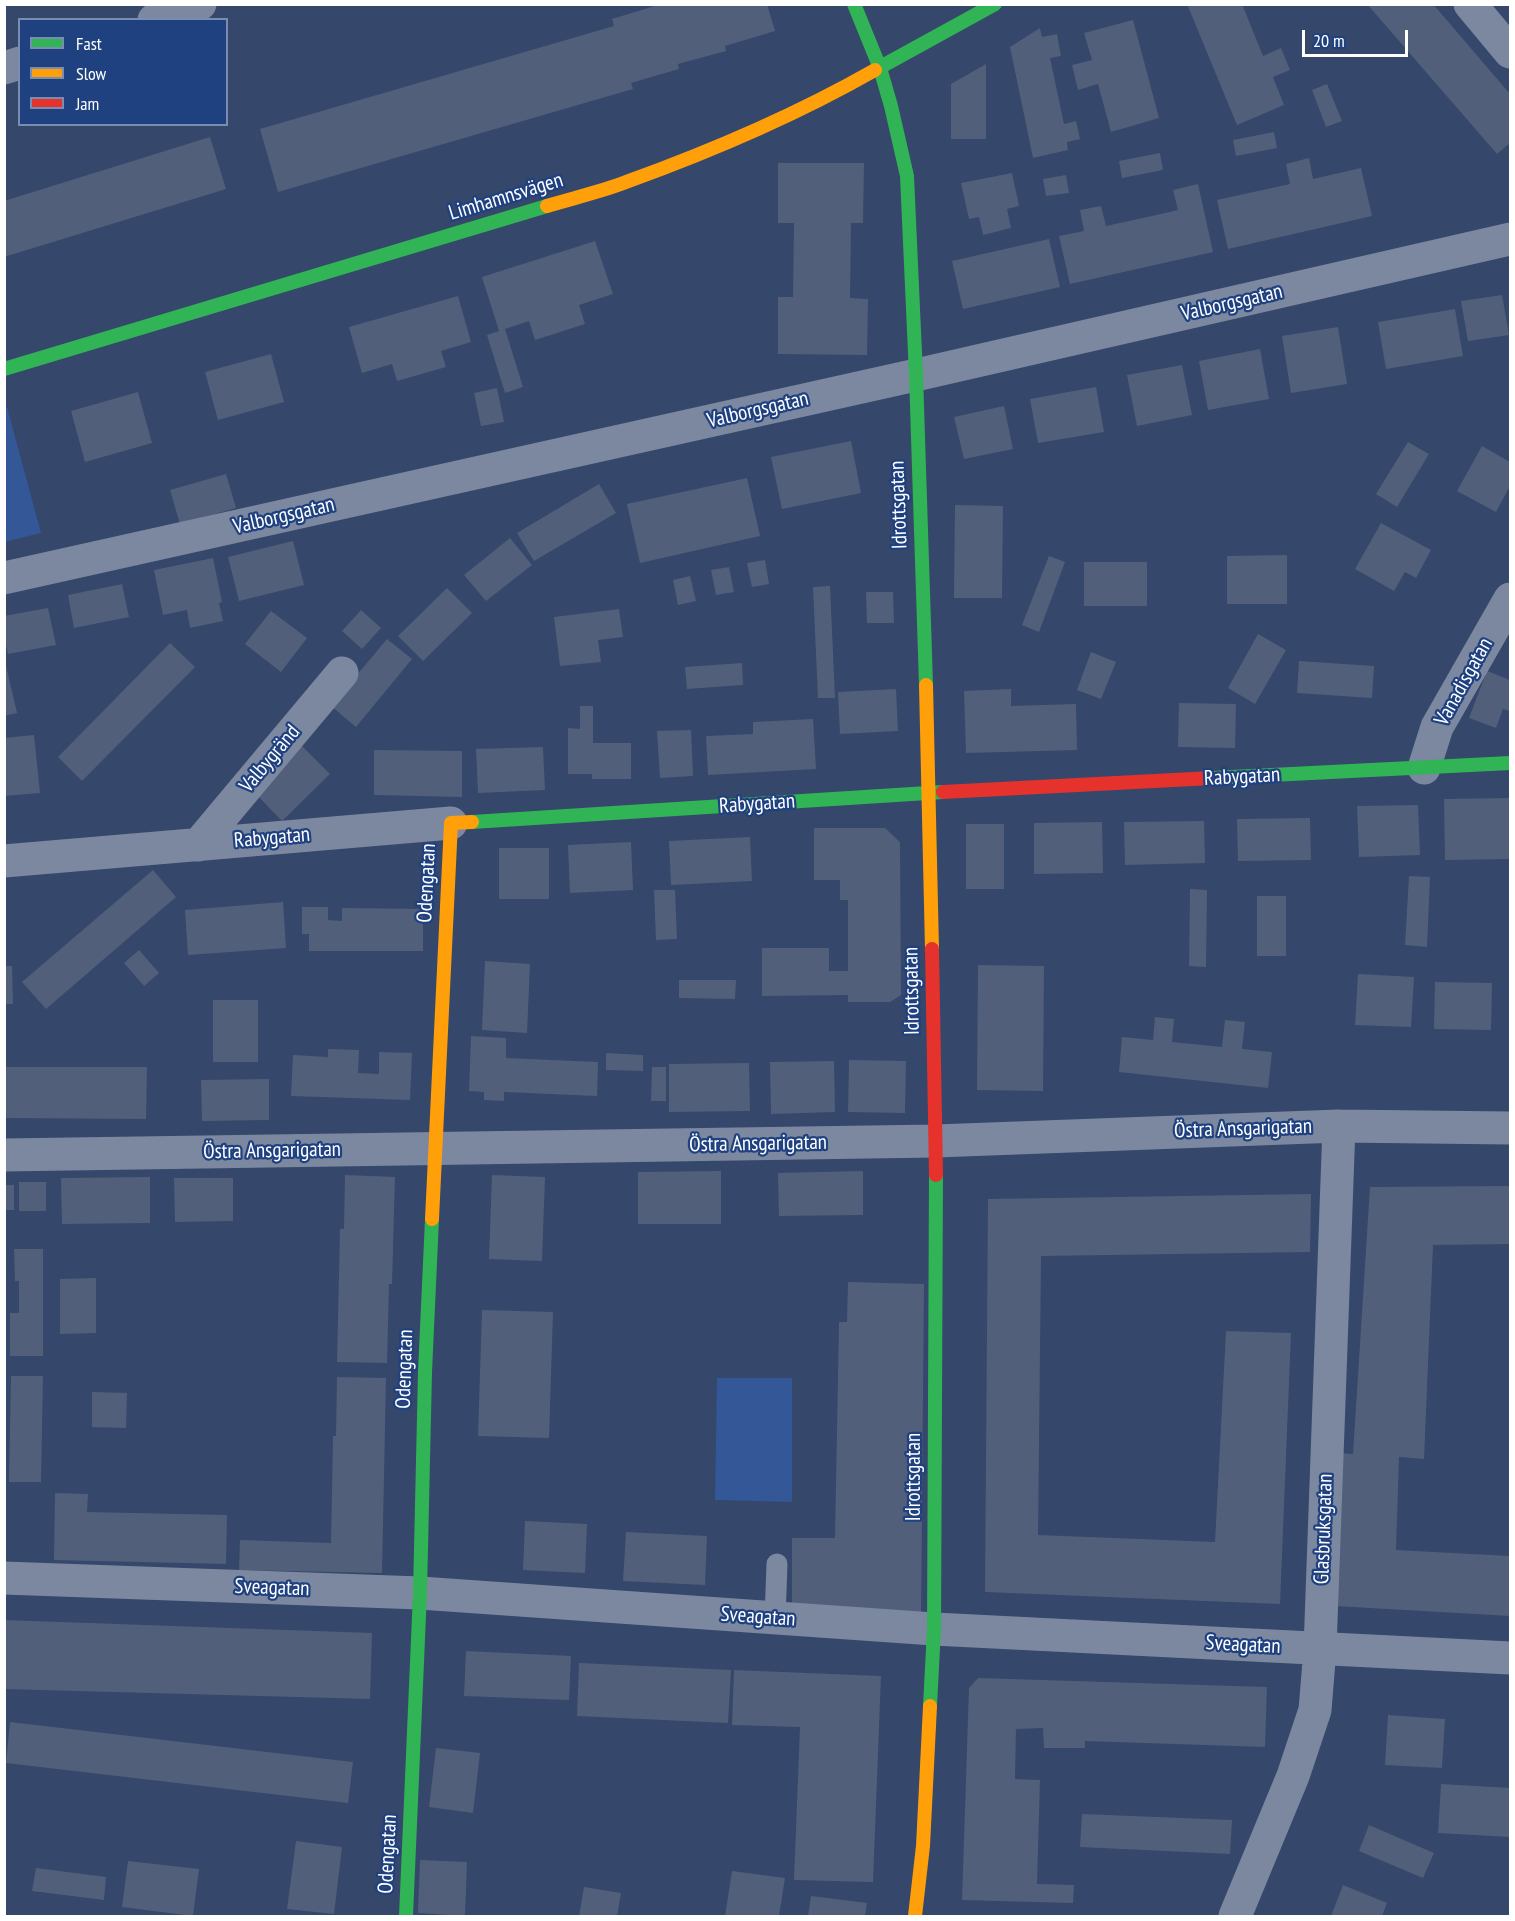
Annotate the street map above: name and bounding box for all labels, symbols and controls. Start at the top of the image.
legend [18,18,228,126]
scale bar [1305,18,1412,56]
text: 20 m [1313,29,1345,52]
text: Fast [76,32,102,55]
text: Slow [76,62,106,85]
text: Jam [76,92,99,115]
street label: Limhamnsvägen [446,168,566,226]
street label: Valborgsgatan [1179,279,1285,327]
street label: Valborgsgatan [705,386,811,434]
street label: Idrottsgatan [885,460,913,550]
street label: Valborgsgatan [231,492,337,540]
street label: Vanadisgatan [1430,634,1498,730]
street label: Valbygränd [234,720,306,798]
street label: Rabygatan [1203,762,1281,792]
street label: Rabygatan [718,789,796,819]
street label: Rabygatan [233,822,311,854]
street label: Odengatan [412,843,442,923]
street label: Idrottsgatan [899,947,925,1035]
street label: Östra Ansgarigatan [1174,1114,1312,1144]
street label: Östra Ansgarigatan [689,1130,827,1158]
street label: Östra Ansgarigatan [203,1137,341,1165]
street label: Odengatan [391,1329,419,1409]
street label: Idrottsgatan [901,1433,927,1521]
street label: Glasbruksgatan [1309,1473,1339,1585]
street label: Sveagatan [234,1574,310,1602]
street label: Sveagatan [720,1602,796,1632]
street label: Sveagatan [1205,1630,1281,1660]
street label: Odengatan [373,1814,403,1894]

